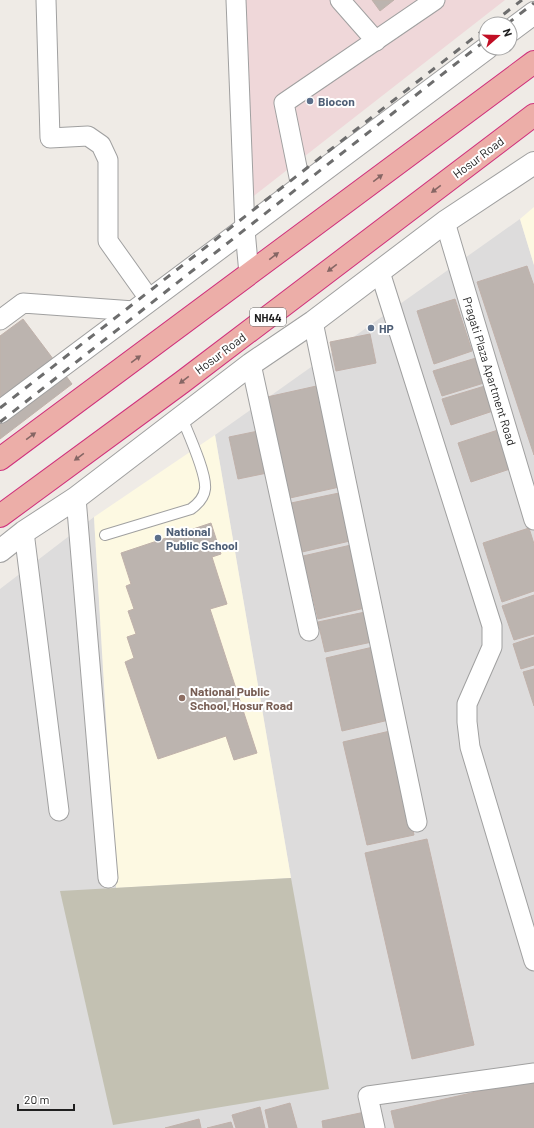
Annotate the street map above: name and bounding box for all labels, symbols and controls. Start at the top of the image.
north arrow [478,16,518,56]
text: N [501,27,515,38]
place label: Biocon [318,94,355,108]
marker: Biocon [305,96,315,106]
street label: Hosur Road [450,133,506,181]
one-way arrow [372,174,383,182]
one-way arrow [430,185,441,193]
one-way arrow [268,252,279,260]
one-way arrow [327,263,337,271]
street label: Pragati Plaza Apartment Road [461,295,519,447]
road number: NH44 [250,308,286,326]
place label: HP [379,321,394,335]
marker: HP [366,323,376,333]
street label: Hosur Road [192,329,248,377]
one-way arrow [130,355,141,363]
one-way arrow [179,376,189,384]
one-way arrow [26,432,37,440]
one-way arrow [74,453,85,461]
place label: National Public School [166,524,238,552]
marker: National Public School [153,533,163,543]
place label: National Public School, Hosur Road [190,684,293,712]
marker: National Public School, Hosur Road [177,693,187,703]
scale bar [18,1086,74,1112]
text: 20 m [24,1092,50,1106]

